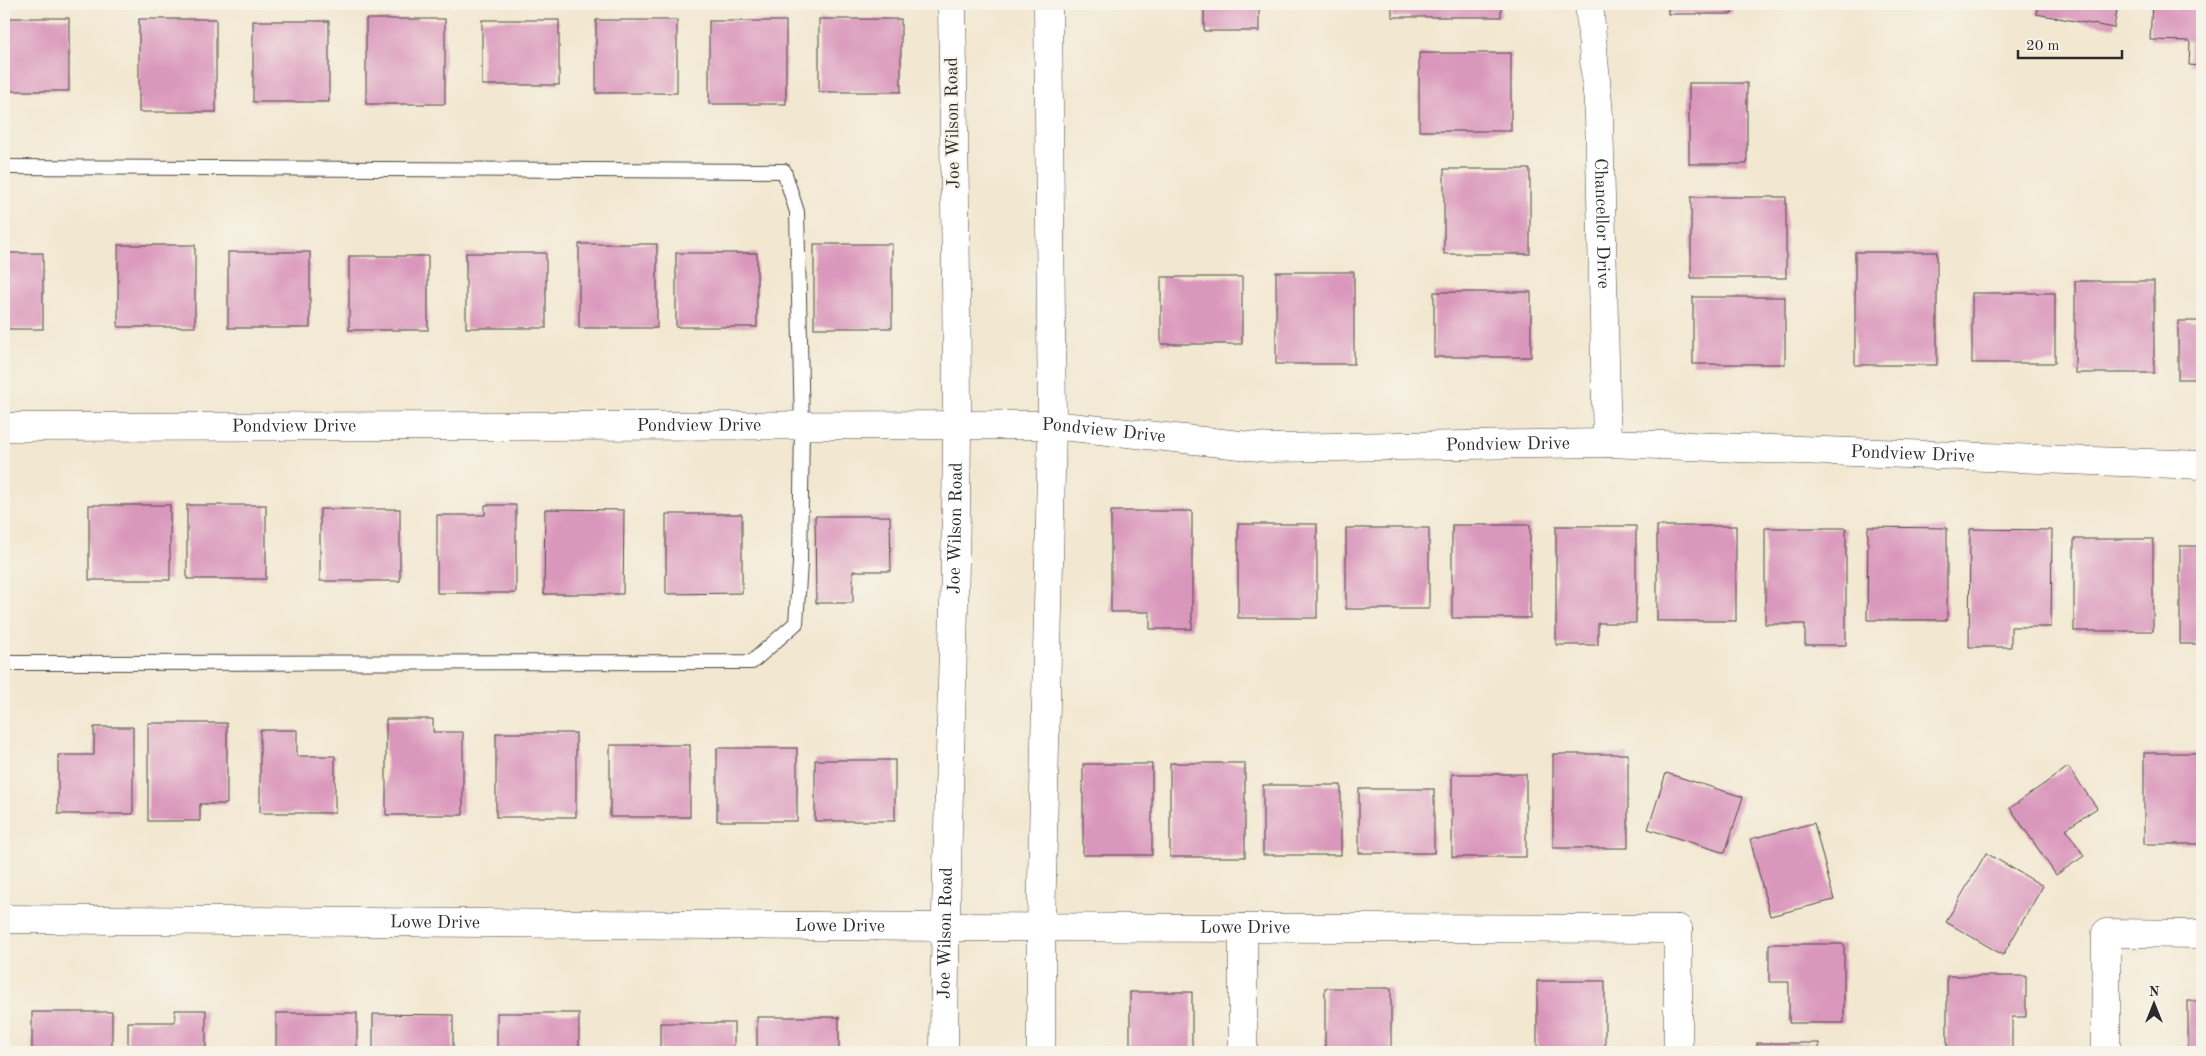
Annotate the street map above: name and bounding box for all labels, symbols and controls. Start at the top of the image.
scale bar [2018,28,2122,60]
text: 20 m [2026,39,2060,54]
street label: Joe Wilson Road [943,57,963,189]
street label: Chancellor Drive [1591,158,1612,289]
street label: Pondview Drive [1042,416,1167,446]
street label: Pondview Drive [232,417,356,436]
street label: Pondview Drive [637,417,761,435]
street label: Pondview Drive [1445,435,1570,454]
street label: Pondview Drive [1850,443,1975,466]
street label: Joe Wilson Road [945,462,966,594]
street label: Joe Wilson Road [935,867,956,999]
street label: Lowe Drive [390,913,480,932]
street label: Lowe Drive [795,917,885,935]
street label: Lowe Drive [1200,919,1290,937]
north arrow [2128,978,2178,1028]
text: N [2149,985,2160,999]

